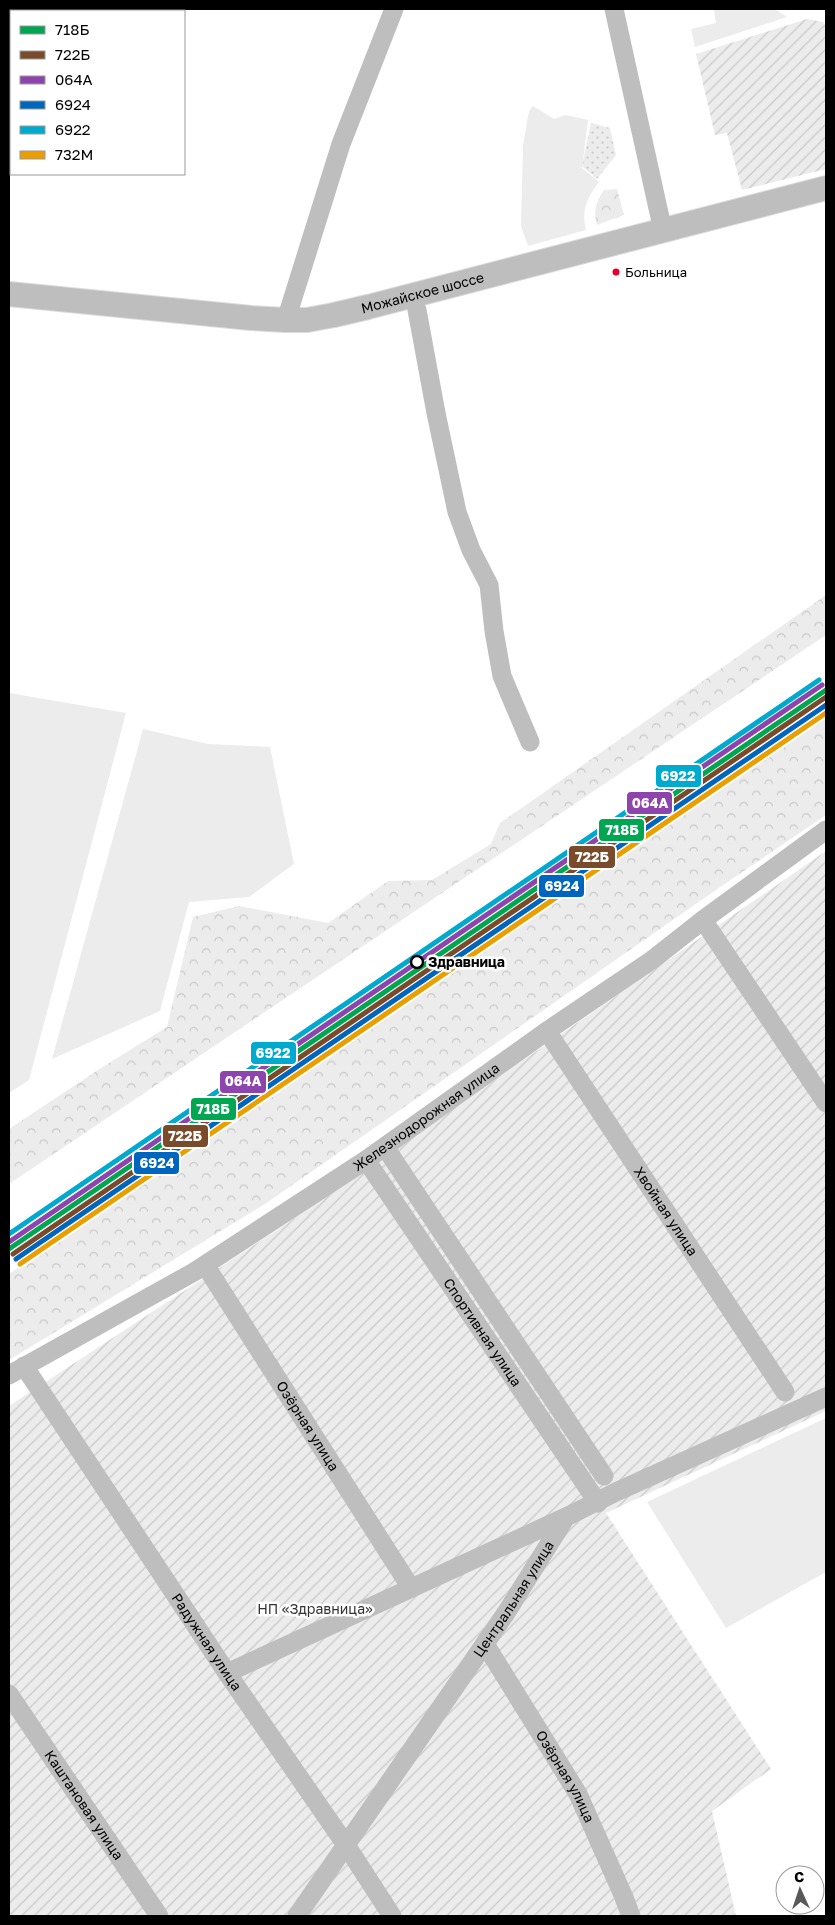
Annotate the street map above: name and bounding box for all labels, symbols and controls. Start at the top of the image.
legend [10,10,185,175]
text: 718Б [55,20,89,38]
text: 722Б [55,45,90,63]
text: 064А [55,70,93,88]
text: 6924 [55,95,91,113]
text: 6922 [55,120,91,138]
text: 732М [55,145,93,163]
place label: Больница [625,264,687,280]
marker: Больница [611,267,621,277]
street label: Можайское шоссе [359,268,486,316]
line badge: 6922 [655,764,702,788]
text: 6922 [661,767,696,784]
line badge: 064А [626,791,673,815]
text: 064А [632,794,668,811]
line badge: 718Б [598,818,645,842]
text: 718Б [605,821,639,838]
line badge: 722Б [568,845,616,869]
text: 722Б [575,848,610,865]
line badge: 6924 [538,874,585,898]
text: 6924 [544,877,580,894]
place label: Здравница [428,953,505,970]
marker: Здравница [410,955,424,969]
line badge: 6922 [250,1041,297,1065]
text: 6922 [256,1044,291,1061]
street label: Железнодорожная улица [350,1059,502,1174]
line badge: 064А [219,1070,267,1094]
text: 064А [225,1072,261,1089]
line badge: 718Б [190,1097,237,1121]
text: 718Б [196,1100,230,1117]
line badge: 722Б [162,1124,209,1148]
text: 722Б [168,1127,203,1144]
line badge: 6924 [133,1151,180,1175]
text: 6924 [139,1154,175,1171]
street label: Хвойная улица [631,1163,702,1259]
street label: Спортивная улица [440,1275,526,1389]
street label: Озёрная улица [273,1378,343,1474]
street label: Центральная улица [469,1537,557,1660]
street label: Радужная улица [169,1590,246,1694]
park label: НП «Здравница» [257,1600,373,1617]
street label: Озёрная улица [533,1727,599,1825]
street label: Каштановая улица [41,1747,128,1863]
north arrow [775,1865,825,1915]
text: С [794,1868,805,1885]

